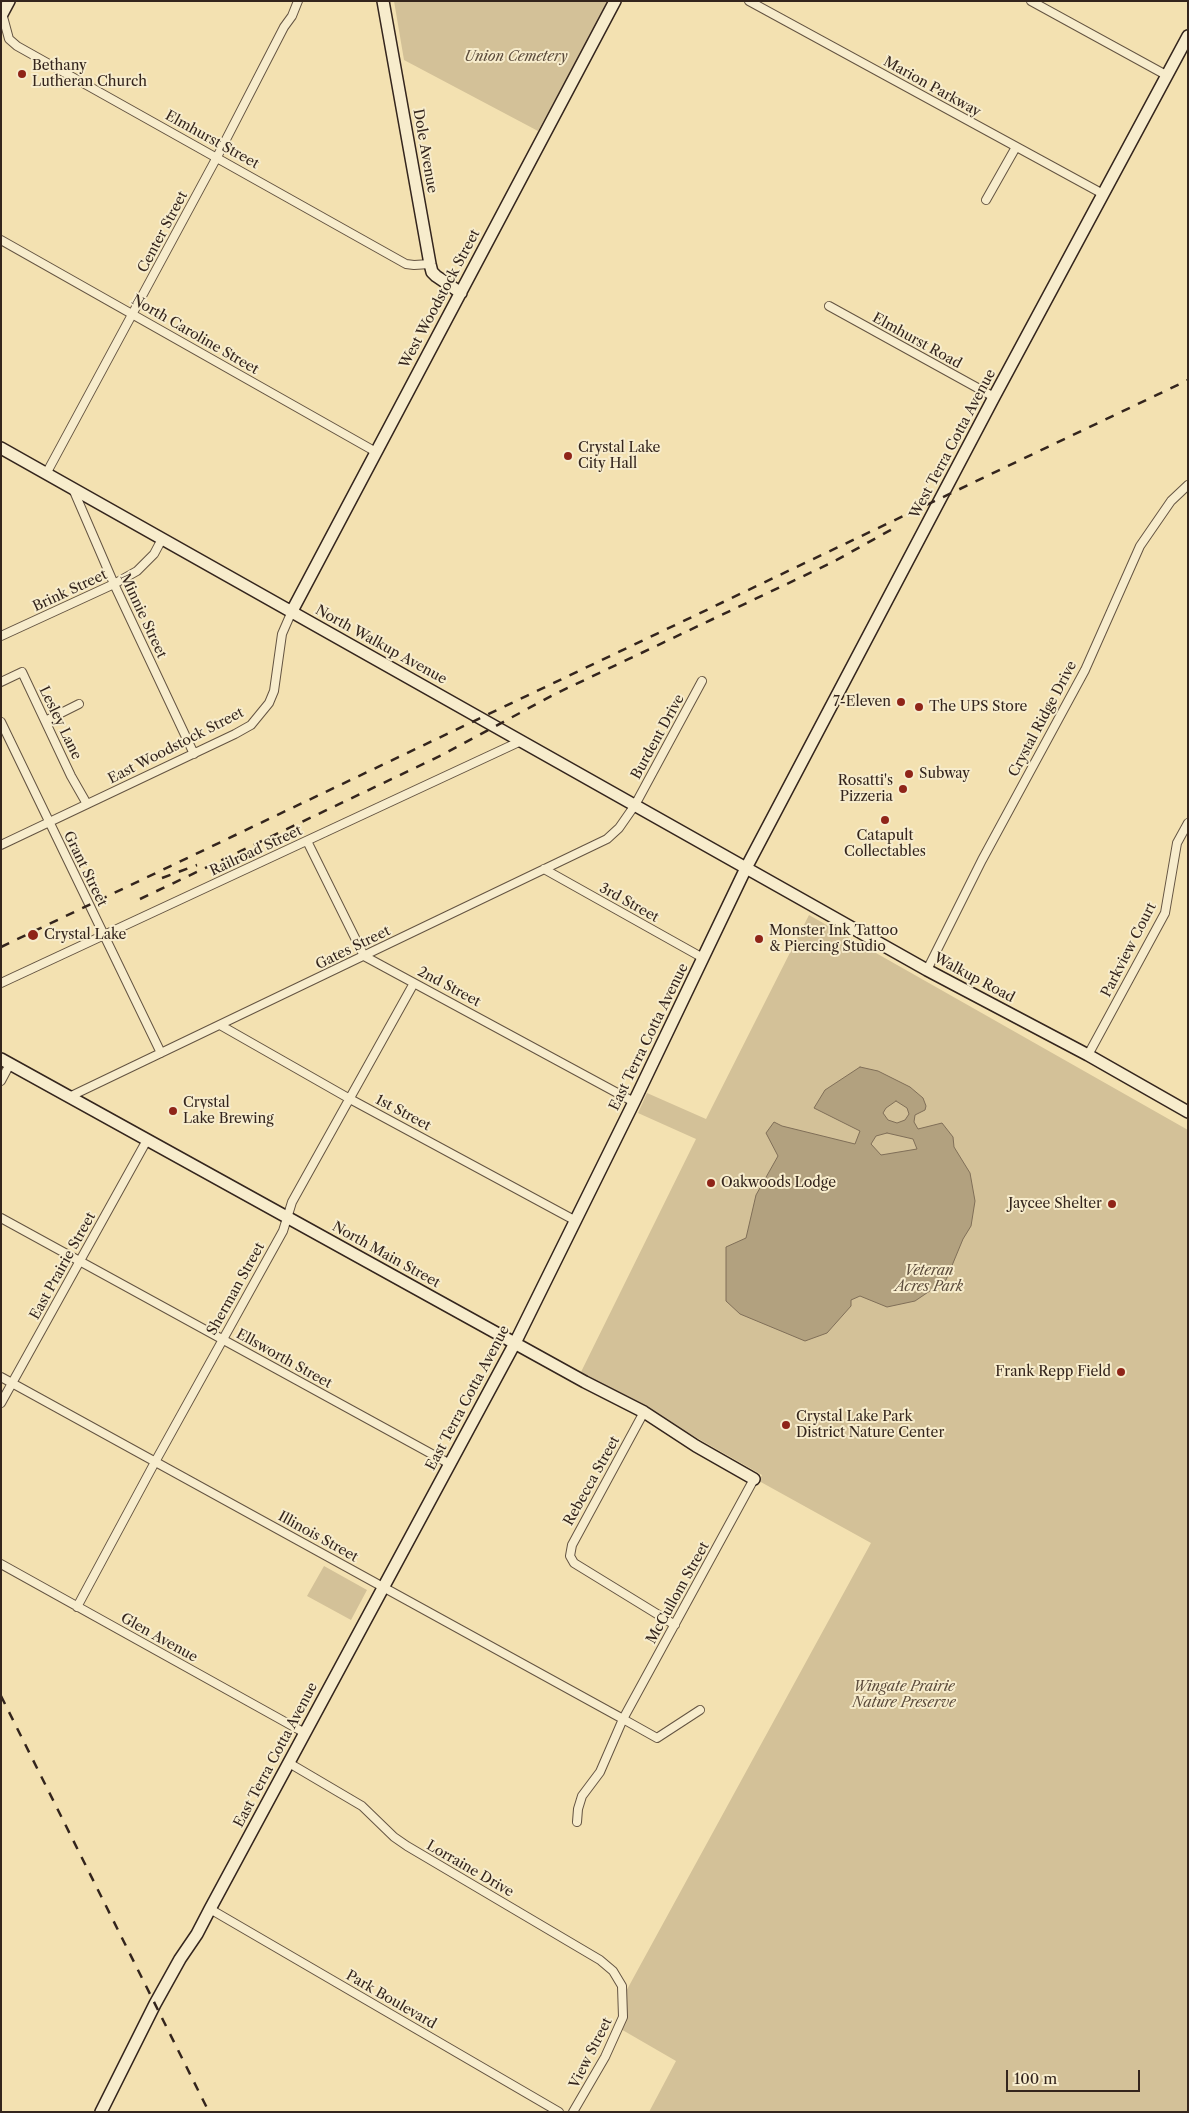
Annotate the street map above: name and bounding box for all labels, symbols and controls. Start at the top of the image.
park label: Union Cemetery [464,49,568,65]
street label: Marion Parkway [880,53,984,121]
place label: Bethany Lutheran Church [32,58,147,90]
marker: Bethany Lutheran Church [16,68,28,80]
street label: Elmhurst Street [162,107,262,173]
street label: Dole Avenue [409,107,441,195]
street label: Center Street [135,189,191,275]
street label: West Woodstock Street [396,227,484,371]
street label: North Caroline Street [128,292,262,378]
street label: Elmhurst Road [869,310,965,372]
street label: West Terra Cotta Avenue [906,366,1000,522]
place label: Crystal Lake City Hall [578,440,660,472]
marker: Crystal Lake City Hall [562,450,574,462]
street label: Brink Street [30,566,110,616]
street label: Minnie Street [116,571,170,661]
street label: North Walkup Avenue [312,602,450,688]
street label: Crystal Ridge Drive [1005,658,1081,780]
street label: Lesley Lane [35,684,85,762]
street label: Burdent Drive [628,692,688,782]
place label: 7-Eleven [833,694,891,710]
marker: 7-Eleven [895,696,907,708]
place label: The UPS Store [929,699,1027,715]
marker: The UPS Store [913,701,925,713]
street label: East Woodstock Street [105,704,247,788]
place label: Subway [919,766,970,782]
marker: Subway [903,768,915,780]
place label: Rosatti's Pizzeria [838,773,893,806]
marker: Rosatti's Pizzeria [897,783,909,795]
marker: Catapult Collectables [879,814,891,826]
street label: Railroad Street [207,822,305,880]
place label: Catapult Collectables [844,828,926,860]
street label: Grant Street [60,829,110,909]
street label: 3rd Street [596,880,662,926]
street label: Parkview Court [1098,900,1160,1000]
street label: Gates Street [313,923,393,973]
place label: Monster Ink Tattoo & Piercing Studio [769,923,898,956]
place label: Crystal Lake [44,927,126,943]
marker: Crystal Lake [26,928,40,942]
marker: Monster Ink Tattoo & Piercing Studio [753,933,765,945]
street label: Walkup Road [931,950,1017,1006]
street label: East Terra Cotta Avenue [606,961,692,1113]
street label: 2nd Street [415,963,483,1011]
street label: 1st Street [372,1091,434,1135]
place label: Crystal Lake Brewing [183,1095,274,1128]
marker: Crystal Lake Brewing [167,1105,179,1117]
place label: Oakwoods Lodge [721,1175,836,1191]
marker: Oakwoods Lodge [705,1177,717,1189]
place label: Jaycee Shelter [1008,1196,1102,1212]
marker: Jaycee Shelter [1106,1198,1118,1210]
street label: East Prairie Street [27,1210,99,1322]
street label: North Main Street [329,1218,443,1292]
street label: Sherman Street [204,1240,268,1338]
park label: Veteran Acres Park [895,1263,963,1295]
street label: East Terra Cotta Avenue [423,1323,513,1473]
street label: Ellsworth Street [233,1326,335,1392]
place label: Frank Repp Field [995,1364,1111,1380]
marker: Frank Repp Field [1115,1366,1127,1378]
place label: Crystal Lake Park District Nature Center [796,1409,944,1441]
marker: Crystal Lake Park District Nature Center [780,1419,792,1431]
street label: Rebecca Street [560,1433,624,1529]
street label: Illinois Street [275,1508,361,1566]
street label: McCullom Street [643,1539,713,1647]
street label: Glen Avenue [118,1610,200,1666]
park label: Wingate Prairie Nature Preserve [852,1679,956,1711]
street label: East Terra Cotta Avenue [231,1680,321,1830]
street label: Lorraine Drive [423,1837,517,1901]
street label: Park Boulevard [343,1967,439,2033]
street label: View Street [566,2015,616,2091]
scale bar [1009,2060,1143,2092]
text: 100 m [1014,2069,1057,2088]

